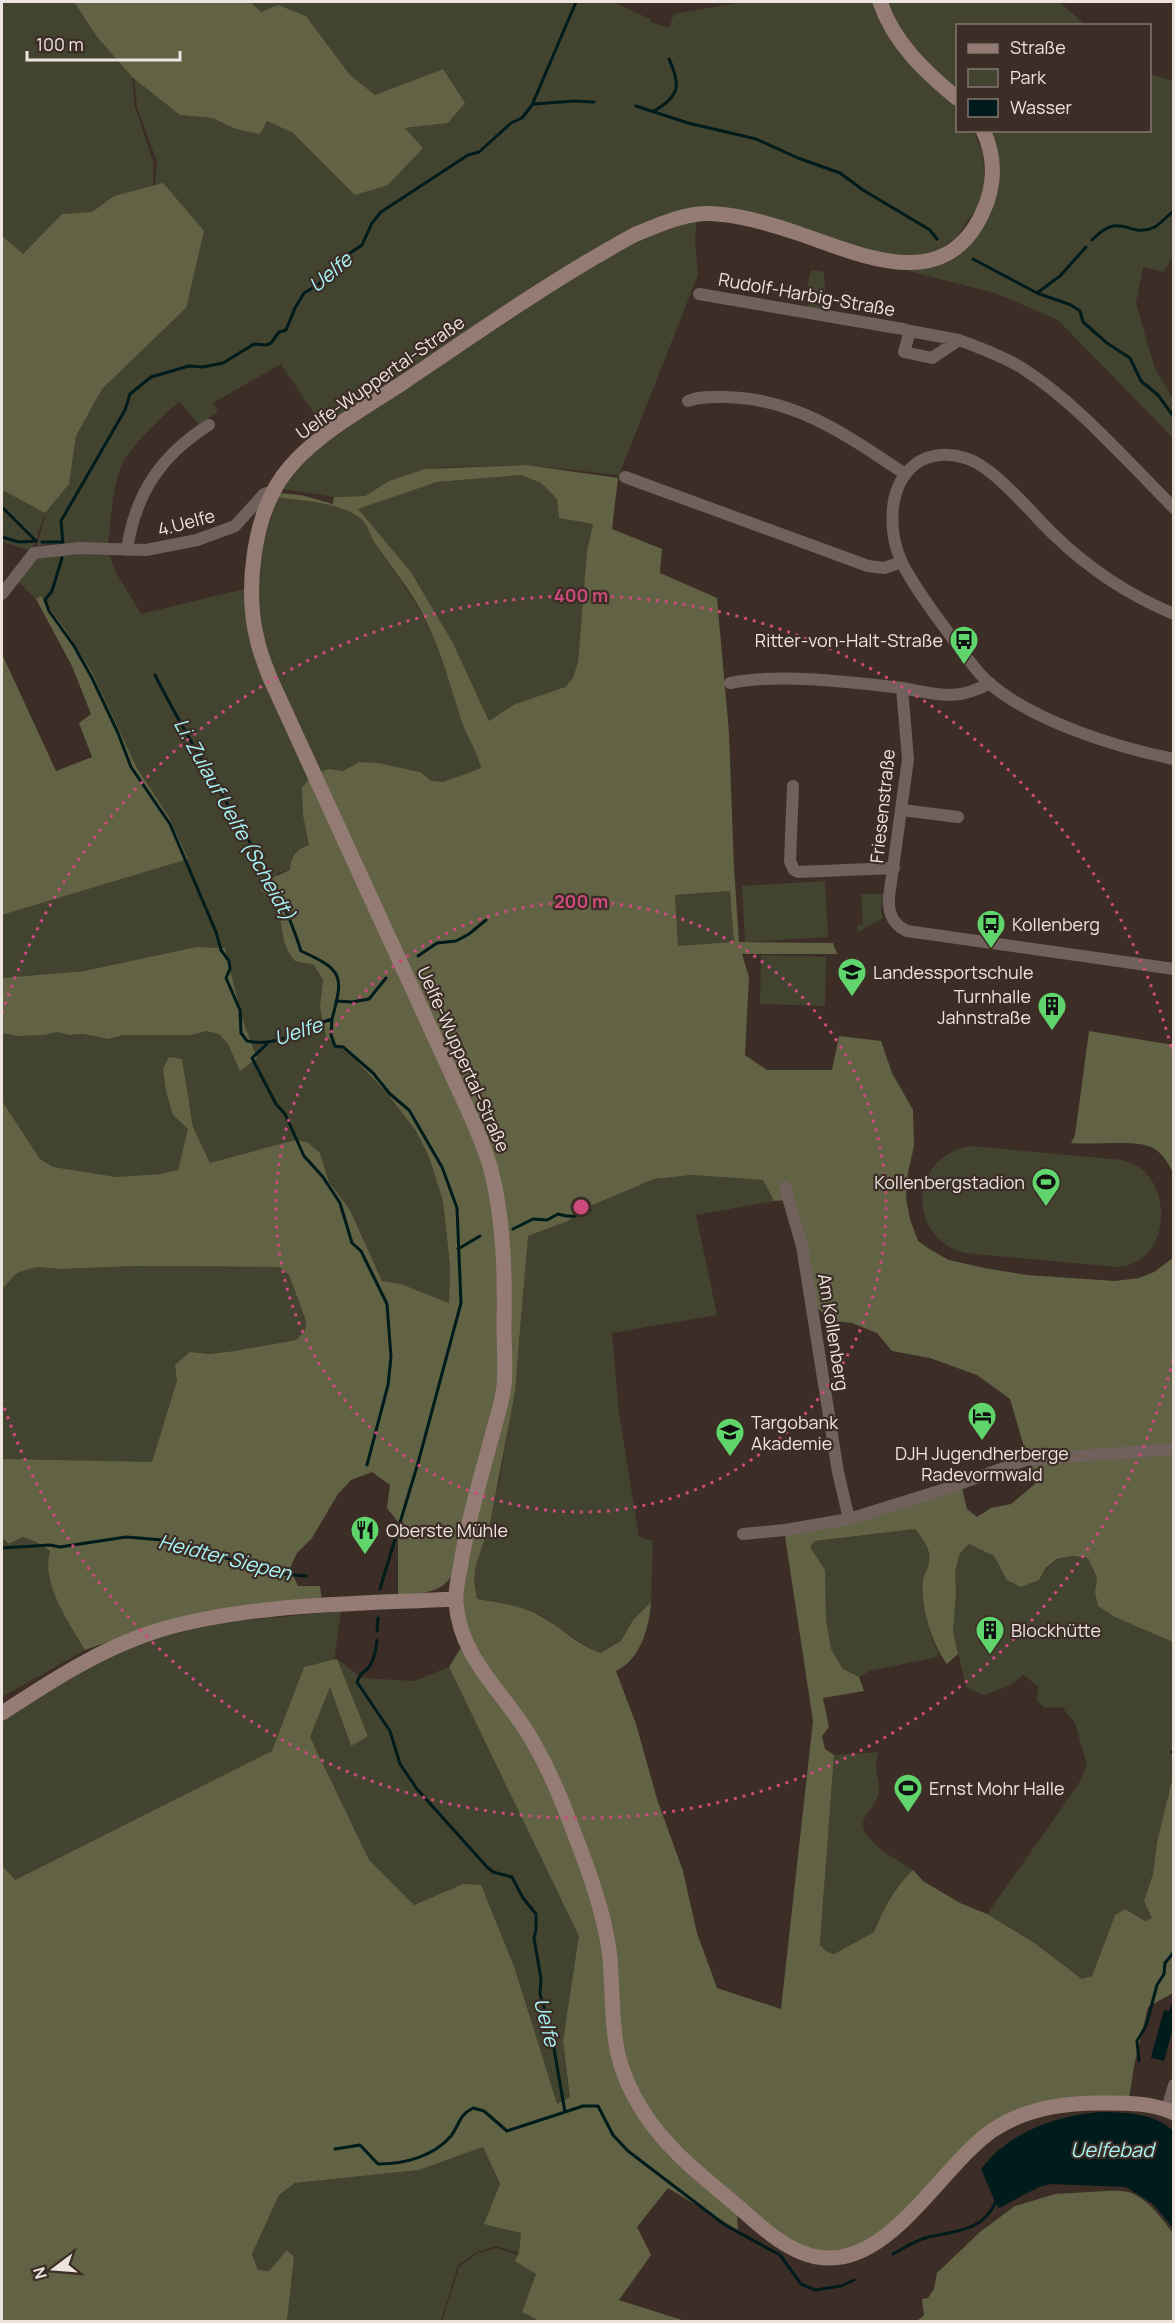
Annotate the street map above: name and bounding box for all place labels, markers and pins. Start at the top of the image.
bus stop icon: Ritter-von-Halt-Straße [948,624,980,666]
place label: Ritter-von-Halt-Straße [755,628,943,652]
bus stop icon: Kollenberg [975,908,1007,950]
place label: Kollenberg [1012,912,1100,936]
school or university icon: Landessportschule [836,956,868,998]
place label: Landessportschule [873,960,1033,984]
place label: Turnhalle Jahnstraße [937,984,1031,1029]
building icon: Turnhalle Jahnstraße [1036,990,1068,1032]
sports icon: Kollenbergstadion [1030,1166,1062,1208]
place label: Kollenbergstadion [874,1170,1025,1194]
centre of rings [571,1197,591,1217]
hotel icon: DJH Jugendherberge Radevormwald [966,1400,998,1442]
place label: Targobank Akademie [751,1410,839,1455]
school or university icon: Targobank Akademie [714,1416,746,1458]
place label: DJH Jugendherberge Radevormwald [895,1441,1069,1486]
restaurant icon: Oberste Mühle [349,1514,381,1556]
place label: Oberste Mühle [386,1518,508,1542]
building icon: Blockhütte [974,1614,1006,1656]
place label: Blockhütte [1011,1618,1101,1642]
sports icon: Ernst Mohr Halle [892,1772,924,1814]
place label: Ernst Mohr Halle [929,1776,1065,1800]

